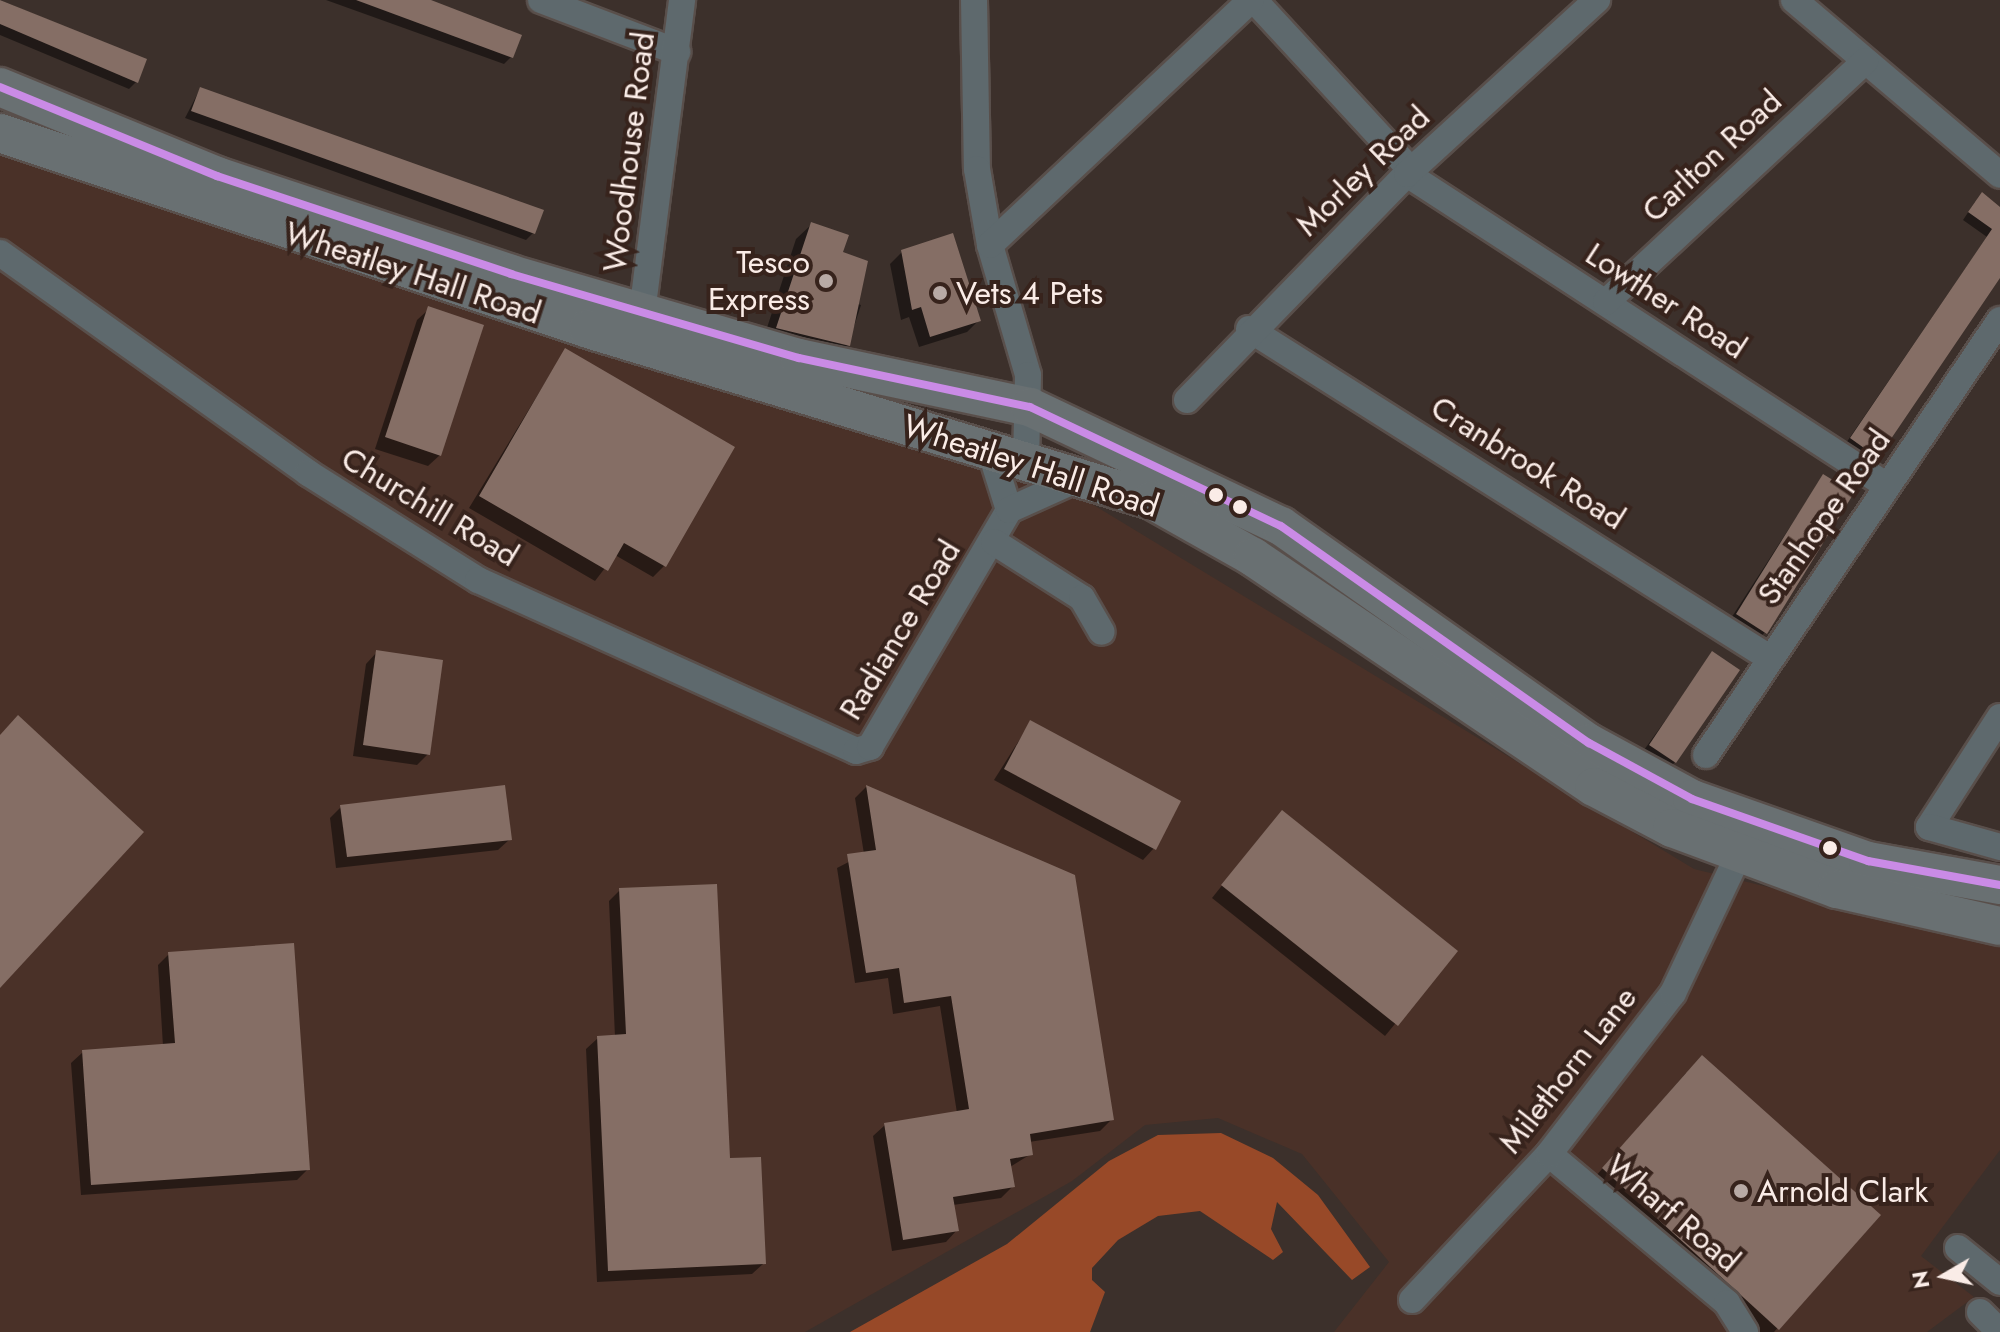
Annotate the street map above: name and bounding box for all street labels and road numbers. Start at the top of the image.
street label: Woodhouse Road [595,30,663,274]
street label: Carlton Road [1634,82,1790,230]
street label: Morley Road [1288,98,1438,244]
street label: Wheatley Hall Road [280,214,546,332]
street label: Lowther Road [1579,235,1753,367]
street label: Cranbrook Road [1424,388,1632,538]
street label: Wheatley Hall Road [898,407,1164,525]
street label: Stanhope Road [1749,422,1899,612]
street label: Churchill Road [334,439,526,575]
street label: Radiance Road [831,533,969,727]
street label: Milethorn Lane [1491,979,1645,1161]
street label: Wharf Road [1598,1146,1748,1280]

